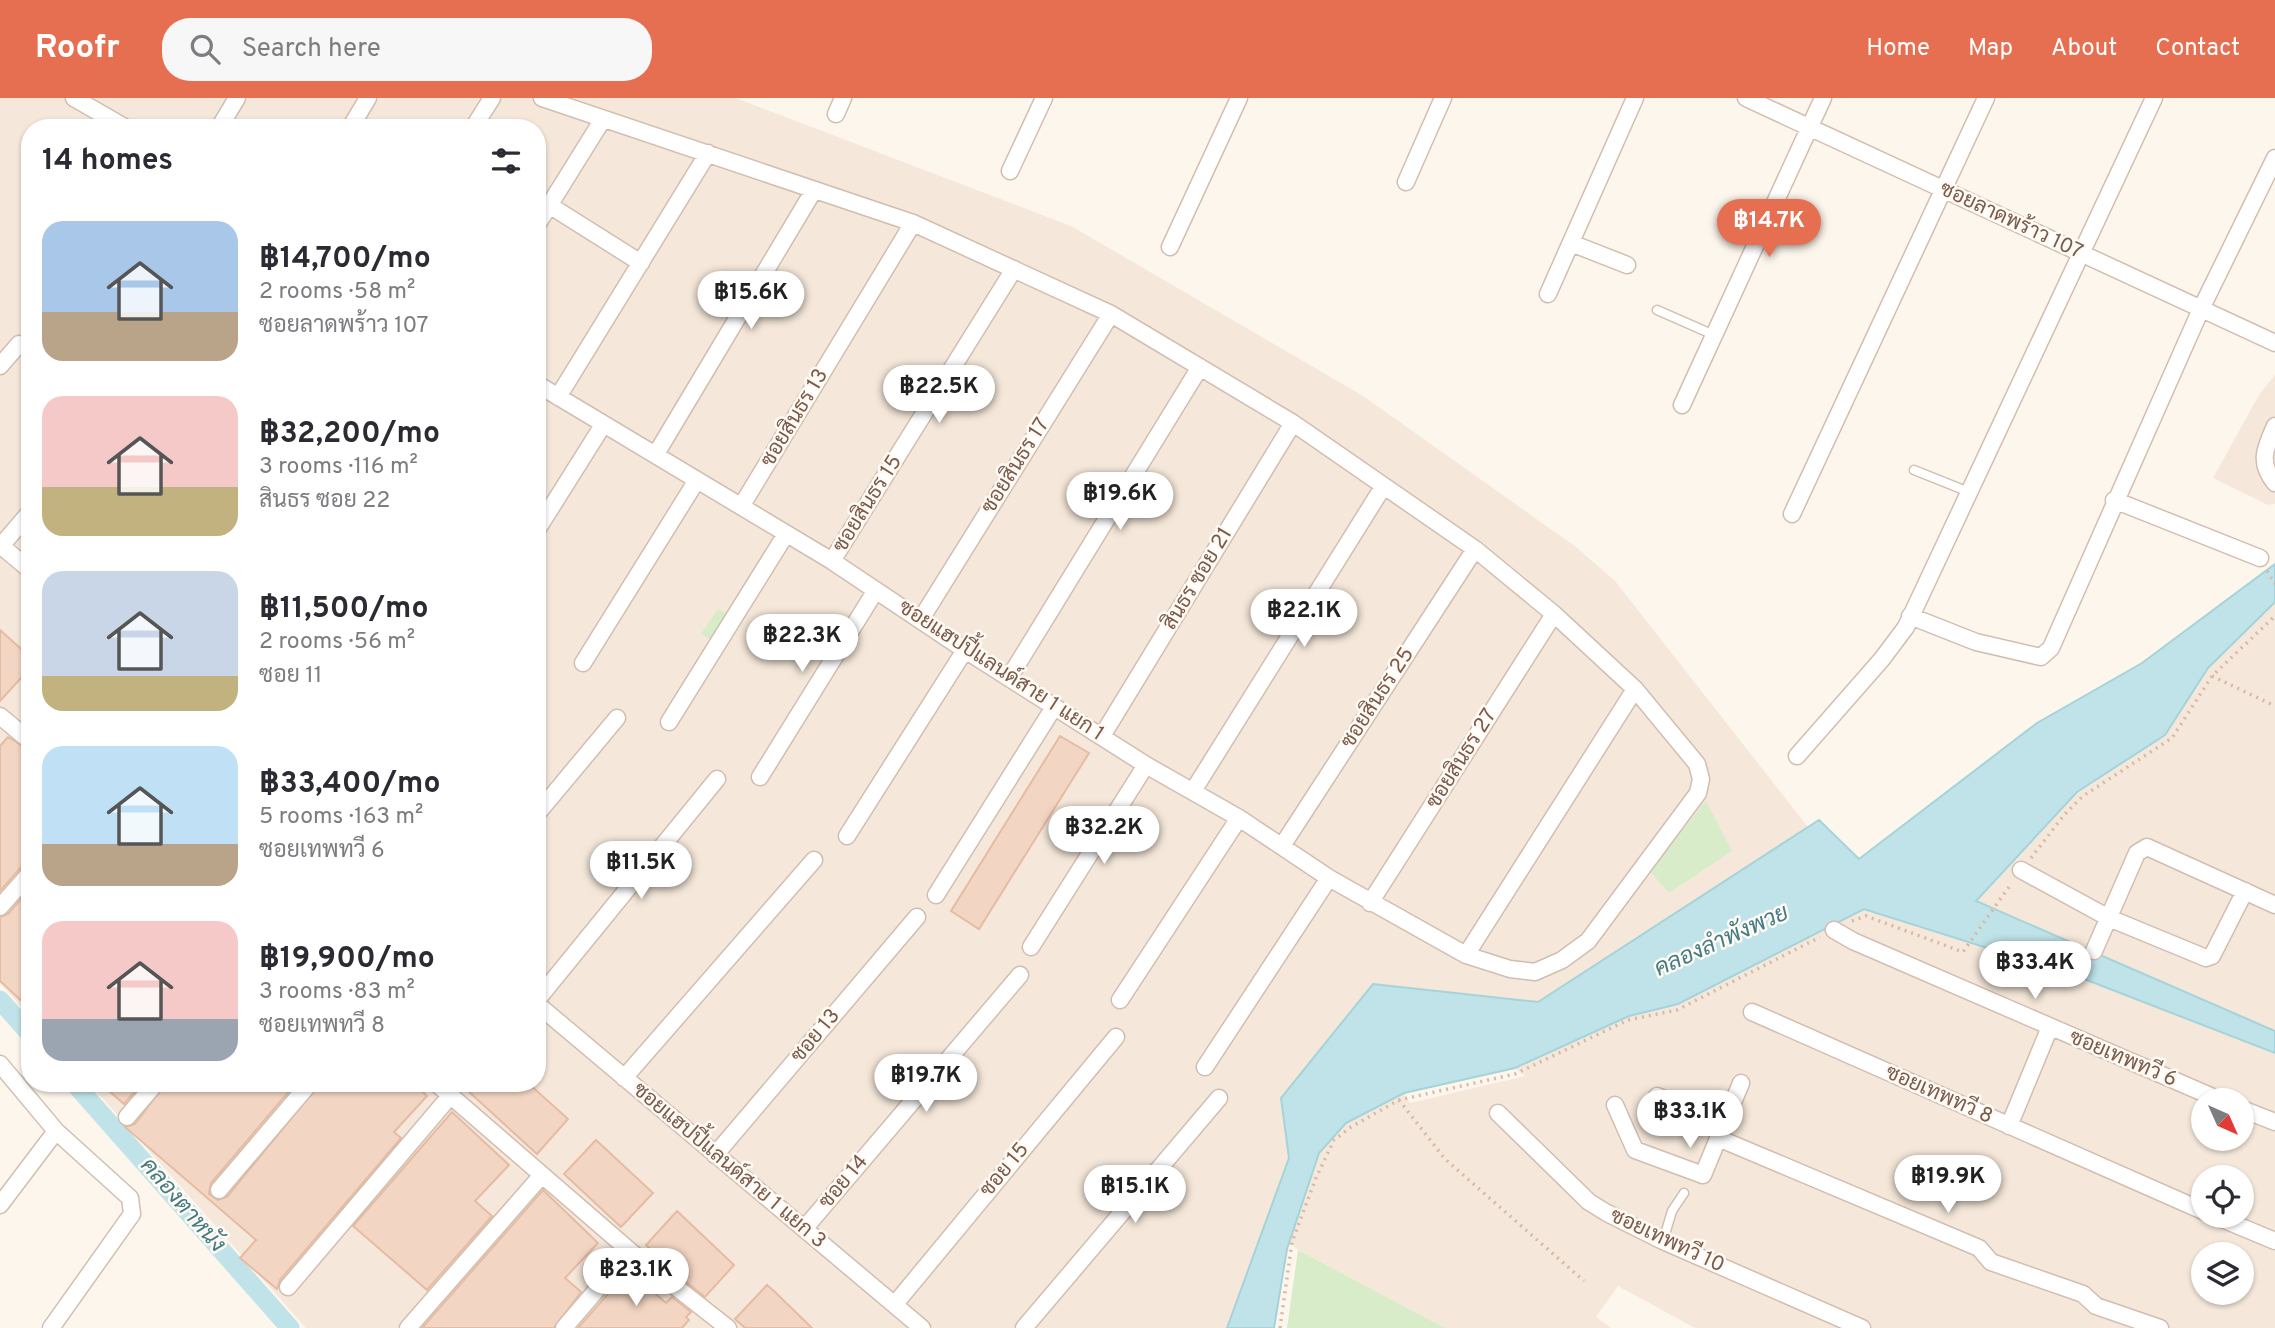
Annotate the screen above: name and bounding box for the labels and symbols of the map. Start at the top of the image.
street label: ซอยลาดพร้าว 107 [1935,176,2087,266]
pin: ฿14.7K [1712,200,1826,259]
pin: ฿15.6K [694,272,808,331]
street label: ซอยสินธร 13 [755,364,835,472]
pin: ฿22.5K [882,366,996,425]
street label: ซอยสินธร 17 [976,413,1056,519]
street label: ซอยสินธร 15 [827,450,909,558]
pin: ฿19.6K [1063,472,1177,532]
street label: สินธร ซอย 21 [1157,523,1239,635]
street label: ซอยแฮปปี้แลนด์สาย 1 แยก 1 [893,588,1113,748]
pin: ฿22.1K [1247,589,1361,649]
pin: ฿22.3K [745,614,859,674]
street label: ซอยสินธร 25 [1335,642,1421,754]
street label: ซอยสินธร 27 [1421,704,1503,814]
pin: ฿32.2K [1047,806,1161,866]
pin: ฿11.5K [584,842,698,901]
water label: คลองลำพังพวย [1649,898,1794,985]
pin: ฿33.4K [1978,942,2092,1001]
street label: ซอย 13 [786,1003,846,1069]
street label: ซอยเทพทวี 6 [2065,1023,2181,1094]
pin: ฿19.7K [869,1054,983,1114]
street label: ซอยเทพทวี 8 [1881,1058,1997,1131]
street label: ซอยแฮปปี้แลนด์สาย 1 แยก 3 [627,1071,837,1255]
north arrow [2191,1088,2254,1152]
pin: ฿33.1K [1633,1090,1747,1150]
street label: ซอย 15 [974,1137,1036,1203]
street label: ซอย 14 [814,1149,874,1215]
water label: คลองตาหนัง [133,1151,233,1259]
pin: ฿19.9K [1891,1156,2005,1215]
pin: ฿15.1K [1078,1166,1192,1225]
street label: ซอยเทพทวี 10 [1605,1202,1729,1279]
pin: ฿23.1K [579,1248,693,1308]

